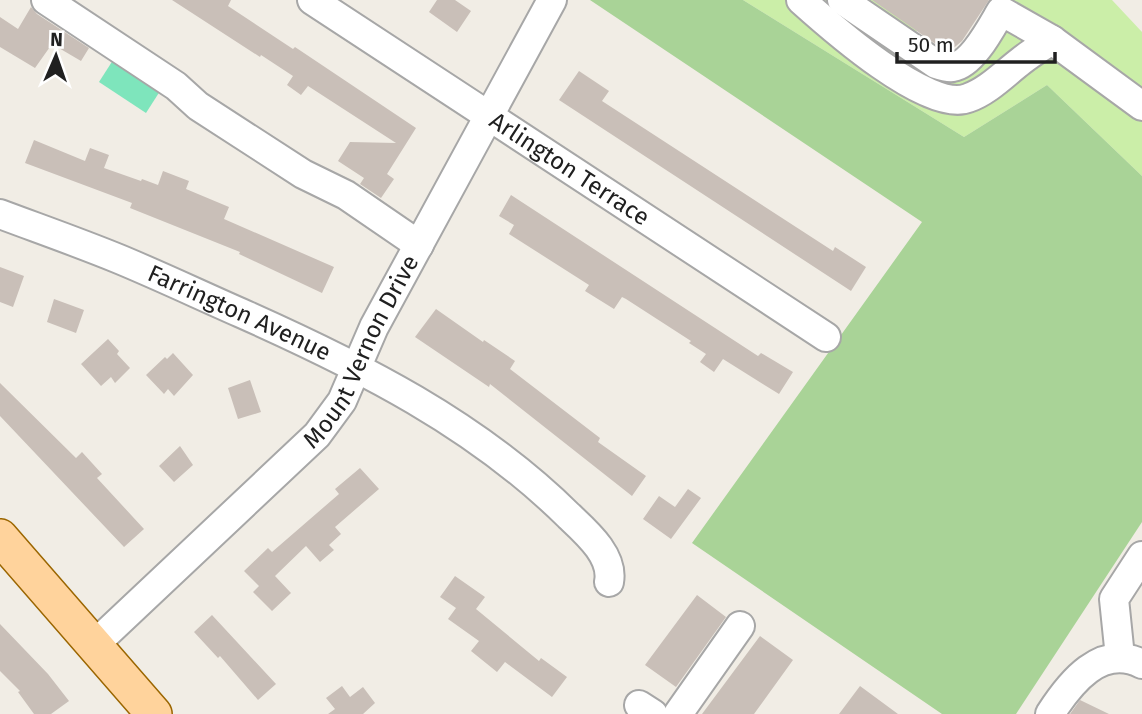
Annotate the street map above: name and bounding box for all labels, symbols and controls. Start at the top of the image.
north arrow [21,21,91,91]
scale bar [897,21,1054,65]
text: N [50,28,63,51]
text: 50 m [908,32,954,58]
street label: Arlington Terrace [484,106,655,231]
street label: Mount Vernon Drive [298,250,424,454]
street label: Farrington Avenue [144,259,335,367]

